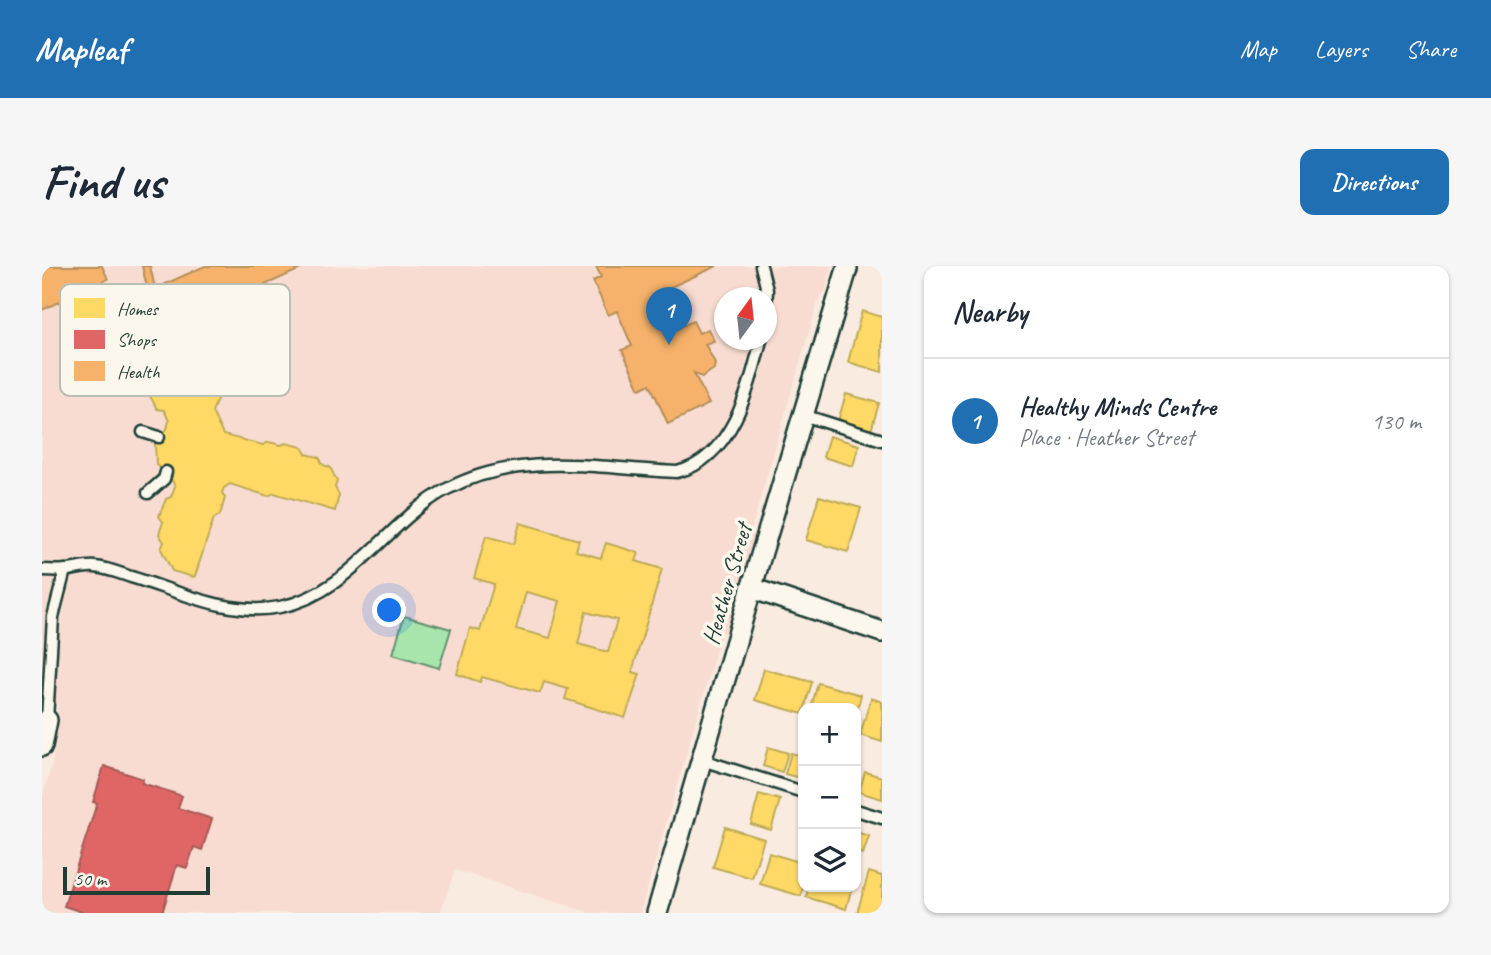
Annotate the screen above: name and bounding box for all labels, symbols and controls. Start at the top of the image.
text: Mapleaf [35,28,127,70]
text: Map [1240,34,1277,64]
text: Layers [1315,34,1368,64]
text: Share [1406,34,1456,64]
button: Directions [1300,149,1449,215]
text: Find us [42,151,164,213]
legend [60,284,290,396]
pin: 1 [646,287,692,345]
north arrow [714,287,777,350]
text: Nearby [952,293,1028,331]
text: Homes [117,297,159,321]
text: Shops [117,328,157,352]
text: Health [117,360,160,384]
text: Healthy Minds Centre [1019,390,1216,423]
text: 1 [970,407,980,436]
text: 130 m [1372,407,1421,436]
text: Place · Heather Street [1019,423,1194,452]
street label: Heather Street [695,517,759,648]
your location [372,593,406,627]
map controls [798,703,861,892]
button: + [798,703,861,766]
button: − [798,766,861,829]
button: layers [798,829,861,892]
scale bar [63,864,210,896]
text: 50 m [74,867,106,891]

